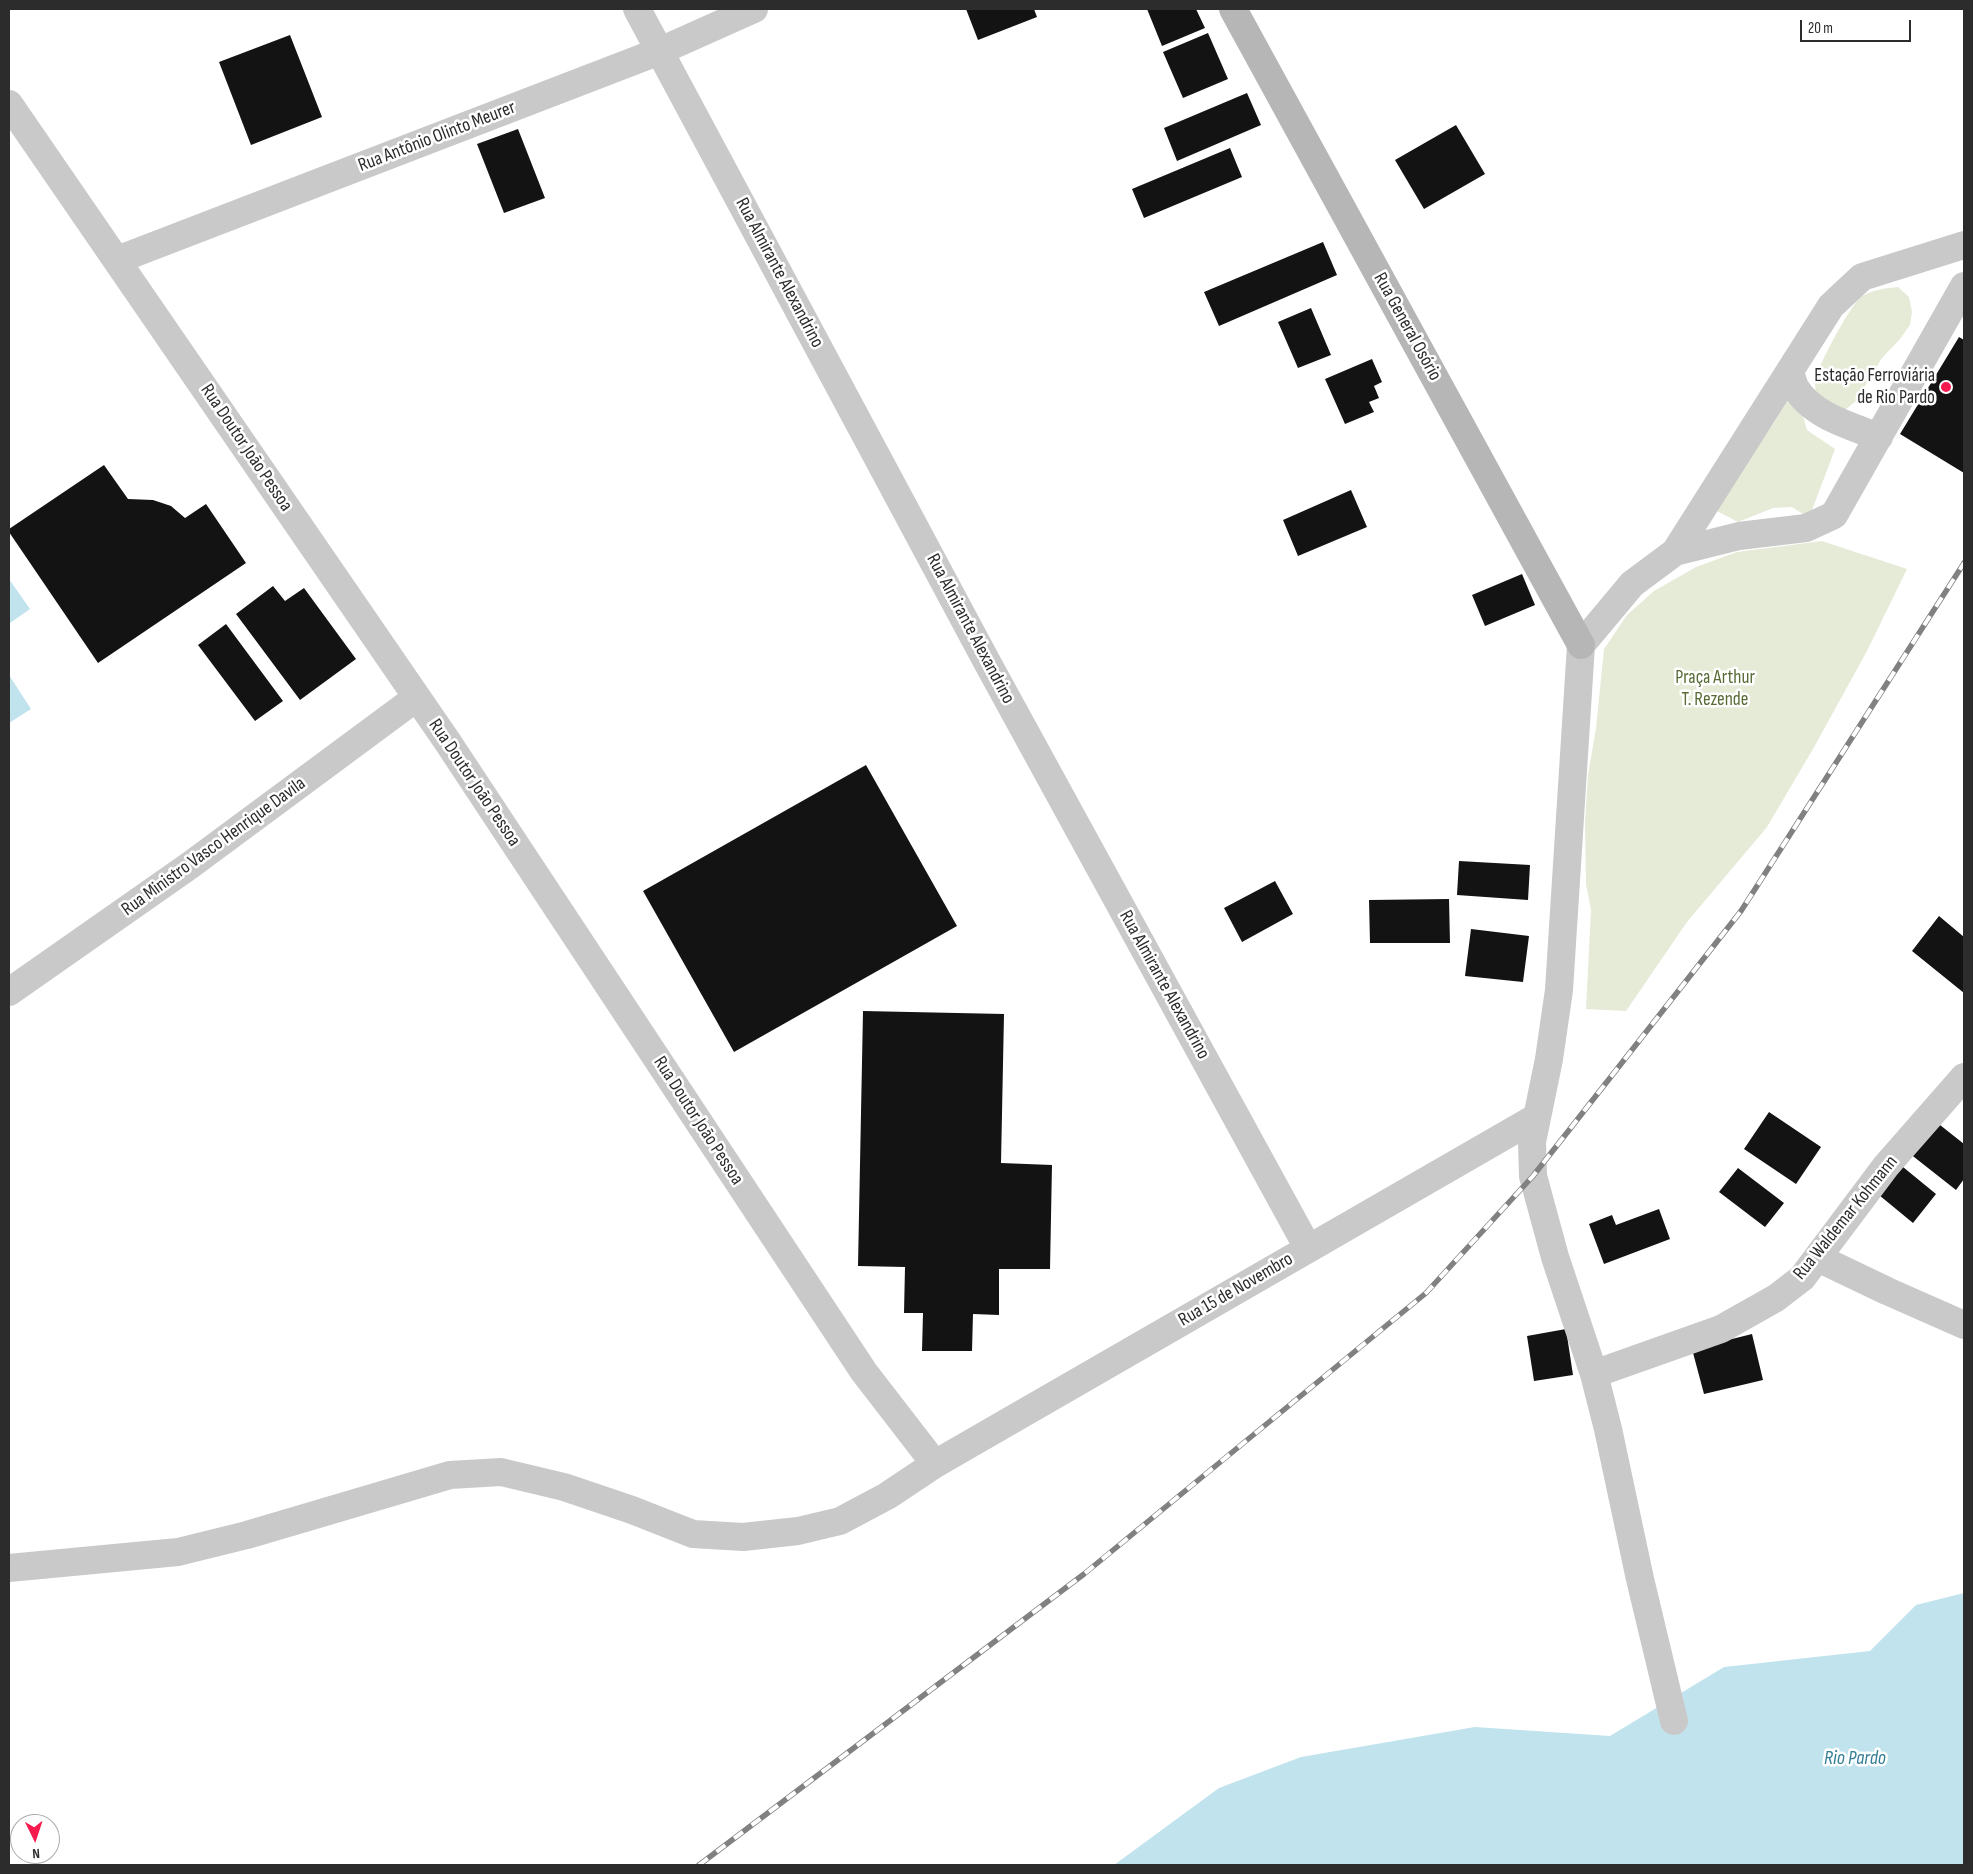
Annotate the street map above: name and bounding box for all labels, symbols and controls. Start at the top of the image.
scale bar [1803,10,1914,42]
text: 20 m [1808,19,1833,38]
street label: Rua Antônio Olinto Meurer [355,96,519,178]
street label: Rua Almirante Alexandrino [730,194,828,352]
street label: Rua General Osório [1368,269,1446,385]
place label: Estação Ferroviária de Rio Pardo [1814,365,1935,409]
street label: Rua Doutor João Pessoa [195,380,297,516]
marker: Estação Ferroviária de Rio Pardo [1939,380,1953,394]
street label: Rua Almirante Alexandrino [921,550,1019,708]
park label: Praça Arthur T. Rezende [1675,667,1755,711]
street label: Rua Doutor João Pessoa [423,715,525,851]
street label: Rua Ministro Vasco Henrique Davila [118,773,310,921]
street label: Rua Almirante Alexandrino [1114,907,1214,1063]
street label: Rua Doutor João Pessoa [648,1053,748,1189]
street label: Rua Waldemar Kohmann [1789,1151,1903,1285]
street label: Rua 15 de Novembro [1175,1248,1297,1332]
water label: Rio Pardo [1824,1747,1886,1771]
north arrow [10,1814,60,1864]
text: N [32,1845,40,1862]

